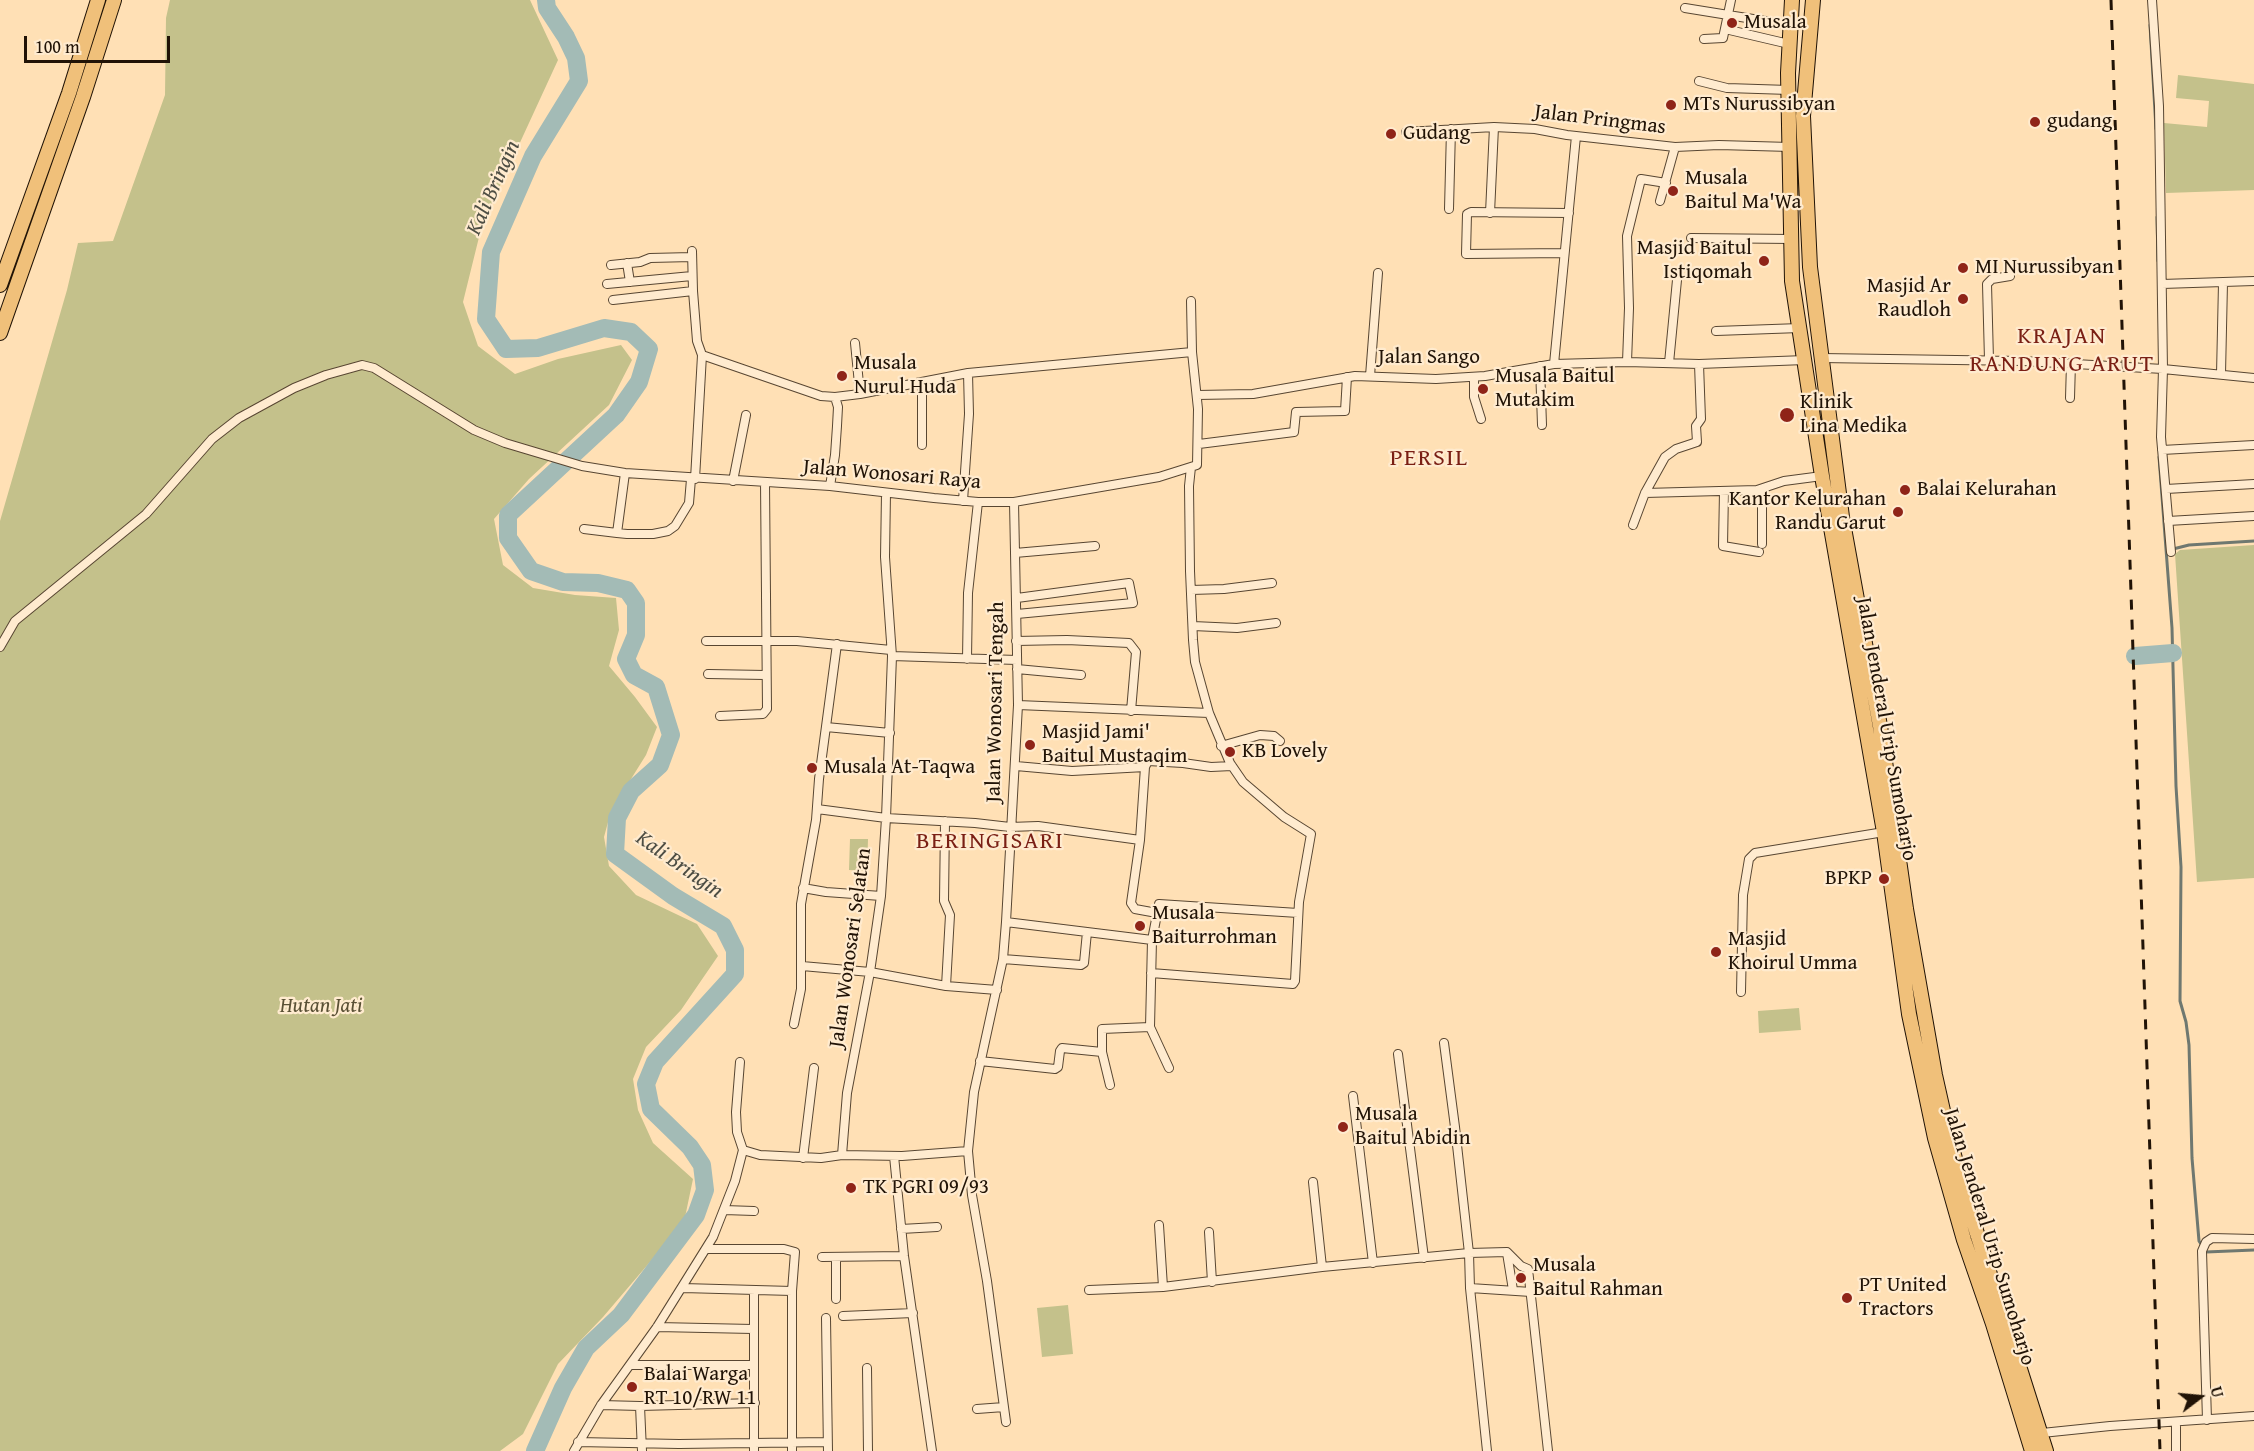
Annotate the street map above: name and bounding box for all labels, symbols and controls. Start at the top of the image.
place label: Musala [1744,10,1807,36]
marker: Musala [1725,16,1739,30]
scale bar [27,24,172,62]
text: 100 m [35,33,80,60]
place label: MTs Nurussibyan [1683,92,1835,118]
marker: MTs Nurussibyan [1664,98,1678,112]
street label: Jalan Pringmas [1533,99,1667,141]
place label: gudang [2047,109,2112,135]
marker: gudang [2028,115,2042,129]
place label: Gudang [1403,121,1470,147]
marker: Gudang [1384,127,1398,141]
water label: Kali Bringin [461,137,527,239]
place label: Musala Baitul Ma'Wa [1685,166,1802,216]
marker: Musala Baitul Ma'Wa [1666,184,1680,198]
place label: Masjid Baitul Istiqomah [1637,236,1752,286]
marker: Masjid Baitul Istiqomah [1757,254,1771,268]
place label: MI Nurussibyan [1975,255,2114,281]
marker: MI Nurussibyan [1956,261,1970,275]
place label: Masjid Ar Raudloh [1867,274,1951,324]
marker: Masjid Ar Raudloh [1956,292,1970,306]
district label: KRAJAN RANDUNG ARUT [1969,323,2155,379]
street label: Jalan Sango [1378,345,1480,371]
place label: Musala Nurul Huda [854,351,956,401]
place label: Musala Baitul Mutakim [1495,364,1615,414]
marker: Musala Nurul Huda [835,369,849,383]
marker: Musala Baitul Mutakim [1476,382,1490,396]
place label: Klinik Lina Medika [1800,390,1907,440]
marker: Klinik Lina Medika [1778,406,1796,424]
district label: PERSIL [1390,445,1468,473]
street label: Jalan Wonosari Raya [802,455,982,495]
place label: Balai Kelurahan [1917,477,2057,503]
marker: Balai Kelurahan [1898,483,1912,497]
place label: Kantor Kelurahan Randu Garut [1729,487,1886,537]
marker: Kantor Kelurahan Randu Garut [1891,505,1905,519]
street label: Jalan Jenderal Urip Sumoharjo [1850,595,1922,863]
street label: Jalan Wonosari Tengah [982,601,1010,803]
place label: Masjid Jami' Baitul Mustaqim [1042,720,1187,770]
marker: Masjid Jami' Baitul Mustaqim [1023,738,1037,752]
place label: KB Lovely [1242,739,1328,765]
marker: KB Lovely [1223,745,1237,759]
place label: Musala At-Taqwa [824,755,975,781]
marker: Musala At-Taqwa [805,761,819,775]
water label: Kali Bringin [630,825,728,905]
district label: BERINGISARI [916,828,1064,856]
street label: Jalan Wonosari Selatan [824,846,878,1050]
place label: BPKP [1825,866,1872,892]
marker: BPKP [1877,872,1891,886]
place label: Musala Baiturrohman [1152,901,1277,951]
marker: Musala Baiturrohman [1133,919,1147,933]
place label: Masjid Khoirul Umma [1728,927,1857,977]
marker: Masjid Khoirul Umma [1709,945,1723,959]
park label: Hutan Jati [280,994,362,1020]
place label: Musala Baitul Abidin [1355,1102,1470,1152]
street label: Jalan Jenderal Urip Sumoharjo [1938,1105,2040,1369]
marker: Musala Baitul Abidin [1336,1120,1350,1134]
place label: TK PGRI 09/93 [863,1175,989,1201]
marker: TK PGRI 09/93 [844,1181,858,1195]
place label: Musala Baitul Rahman [1533,1253,1663,1303]
marker: Musala Baitul Rahman [1514,1271,1528,1285]
place label: PT United Tractors [1859,1273,1947,1323]
marker: PT United Tractors [1840,1291,1854,1305]
place label: Balai Warga RT 10/RW 11 [644,1362,756,1412]
north arrow [2170,1367,2230,1427]
marker: Balai Warga RT 10/RW 11 [625,1380,639,1394]
text: U [2204,1384,2230,1401]

